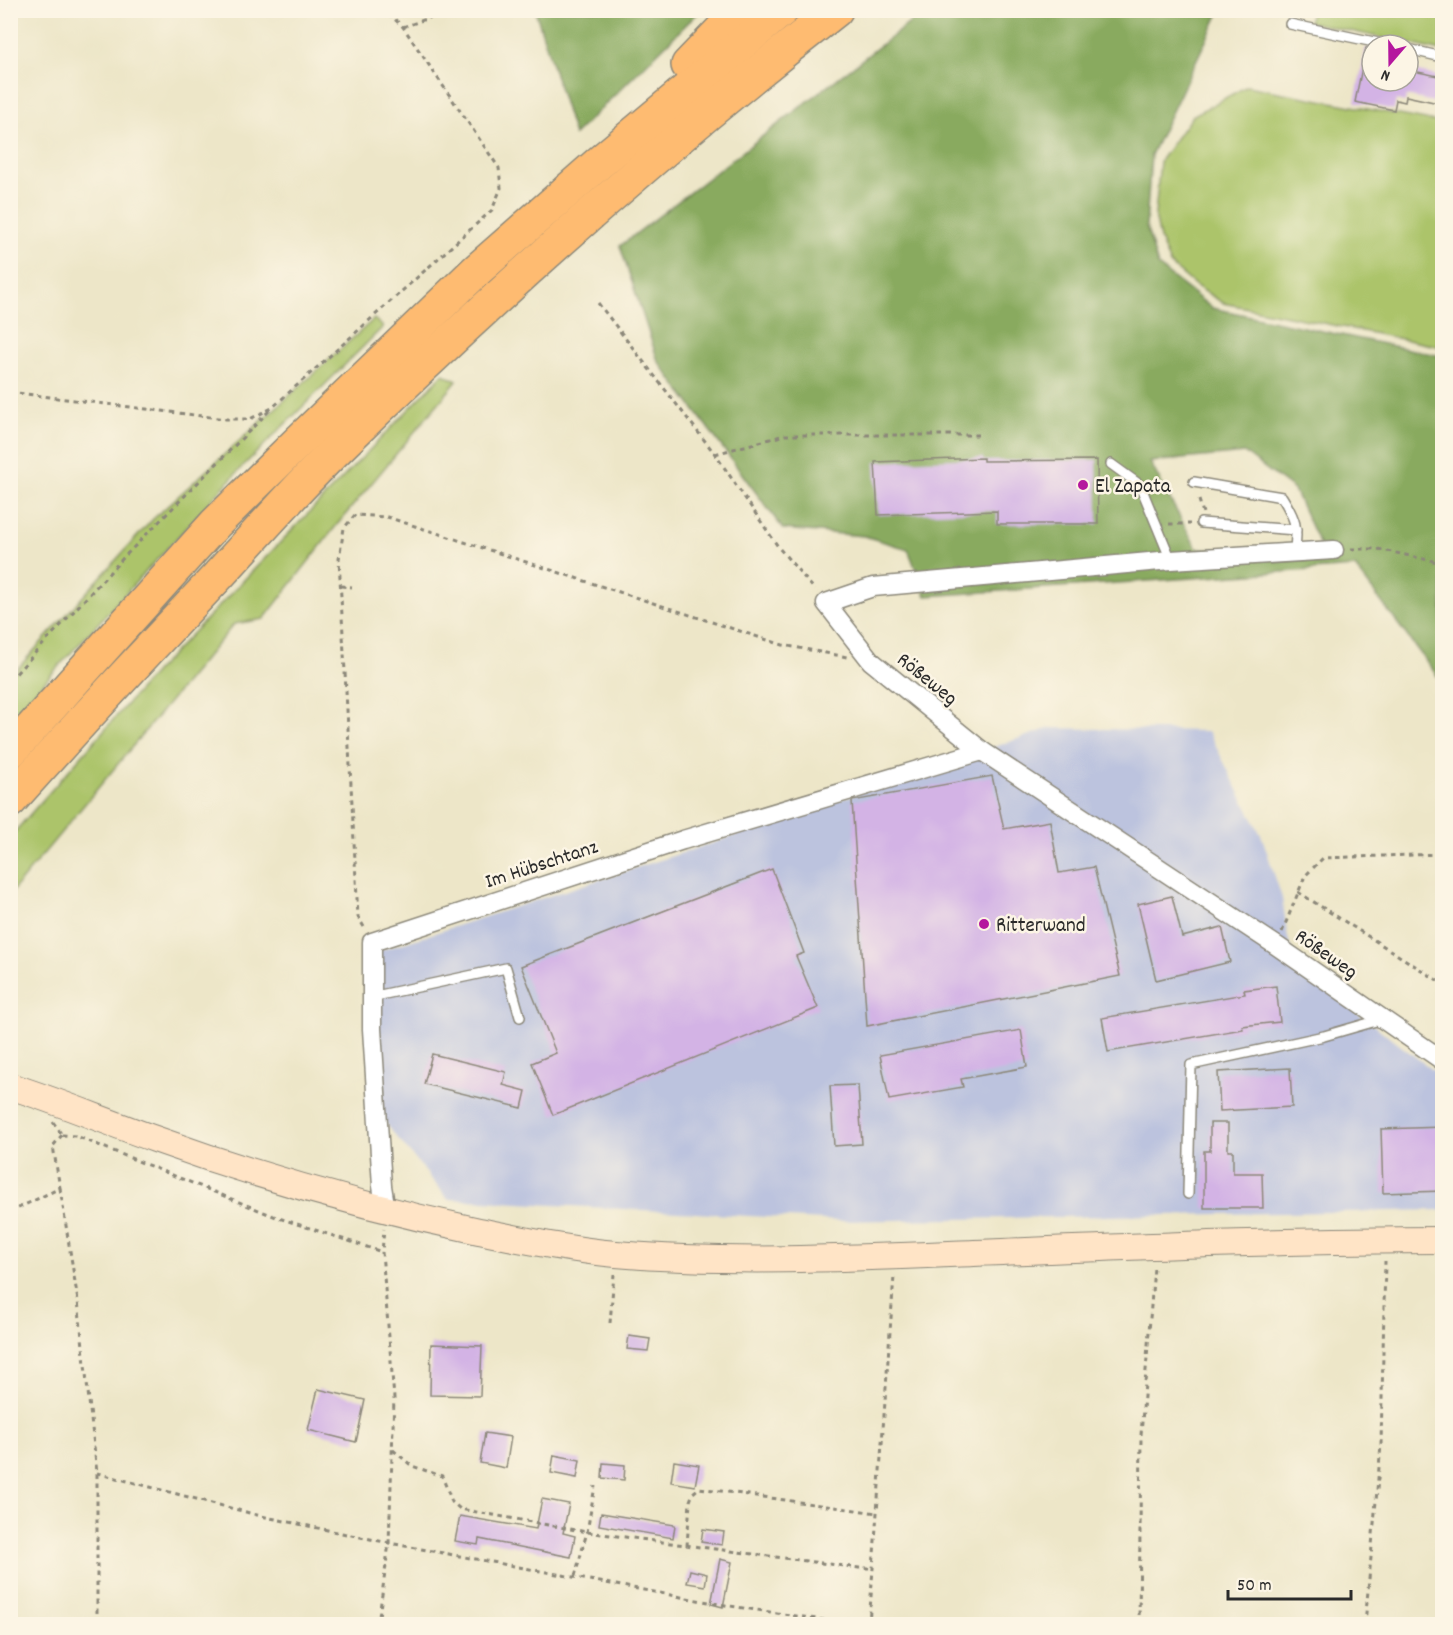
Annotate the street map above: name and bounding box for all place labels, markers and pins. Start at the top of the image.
place label: El Zapata [1095,473,1172,503]
marker: El Zapata [1076,478,1090,492]
place label: Ritterwand [996,912,1086,942]
marker: Ritterwand [977,917,991,931]

